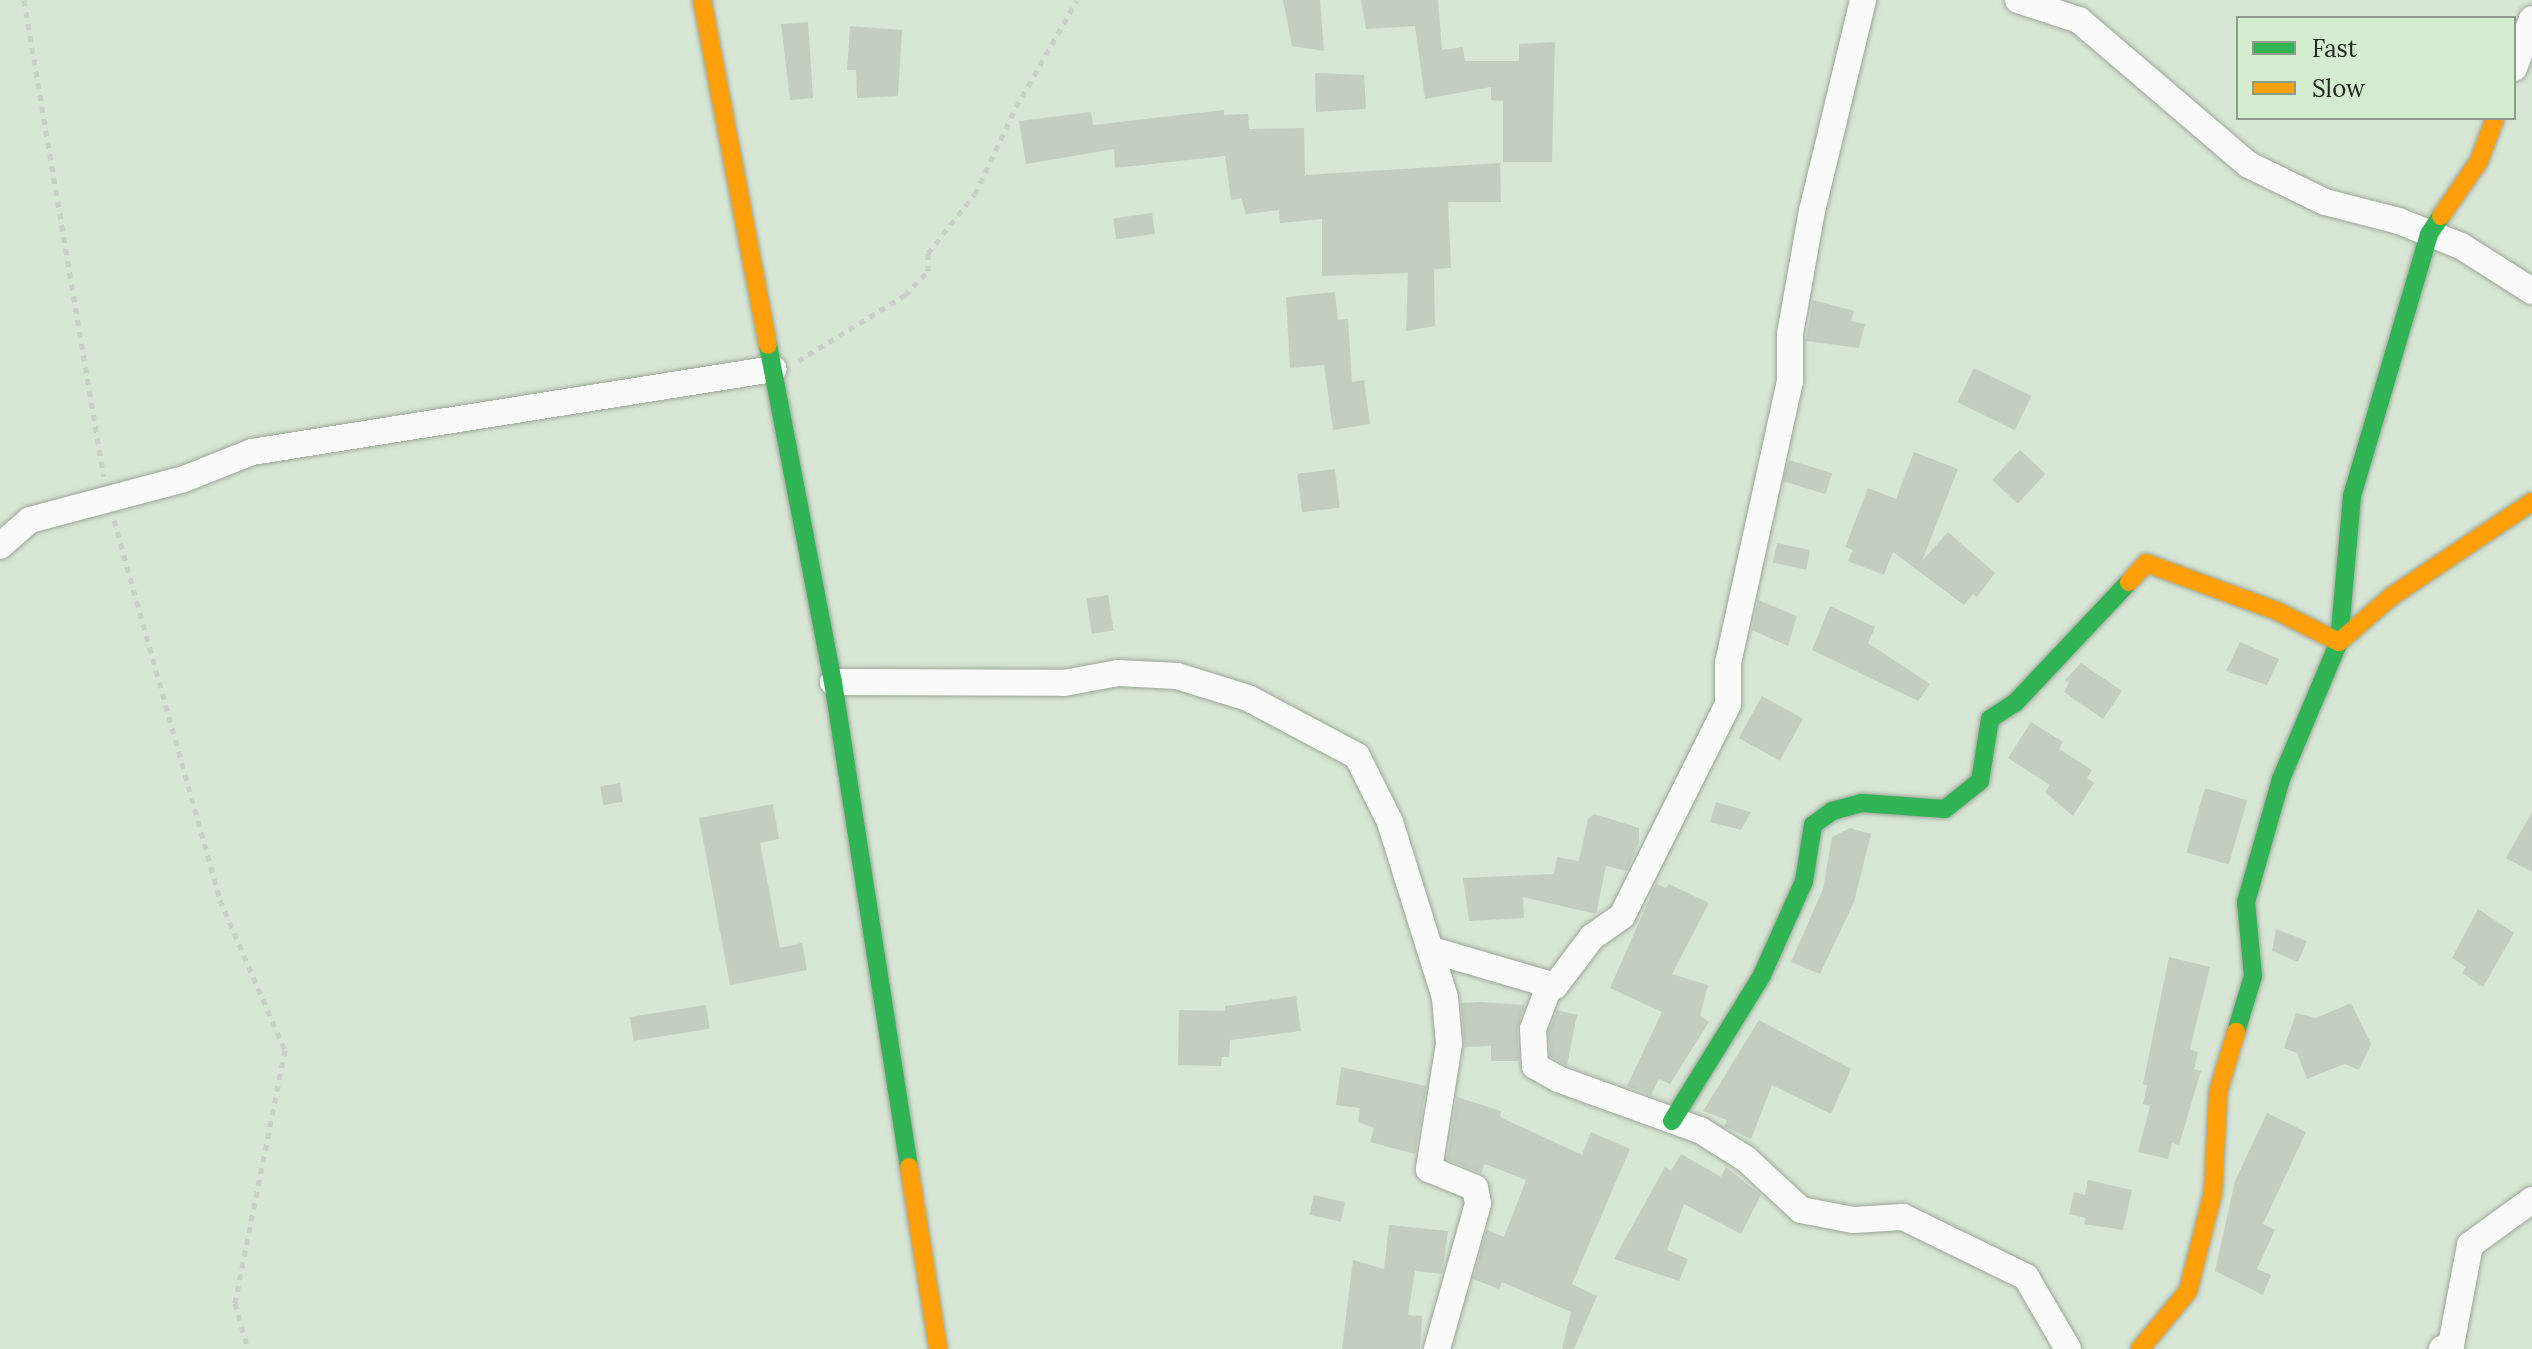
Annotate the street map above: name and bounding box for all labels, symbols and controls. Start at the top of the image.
legend [2236,16,2516,120]
text: Fast [2312,33,2357,64]
text: Slow [2312,73,2365,104]

